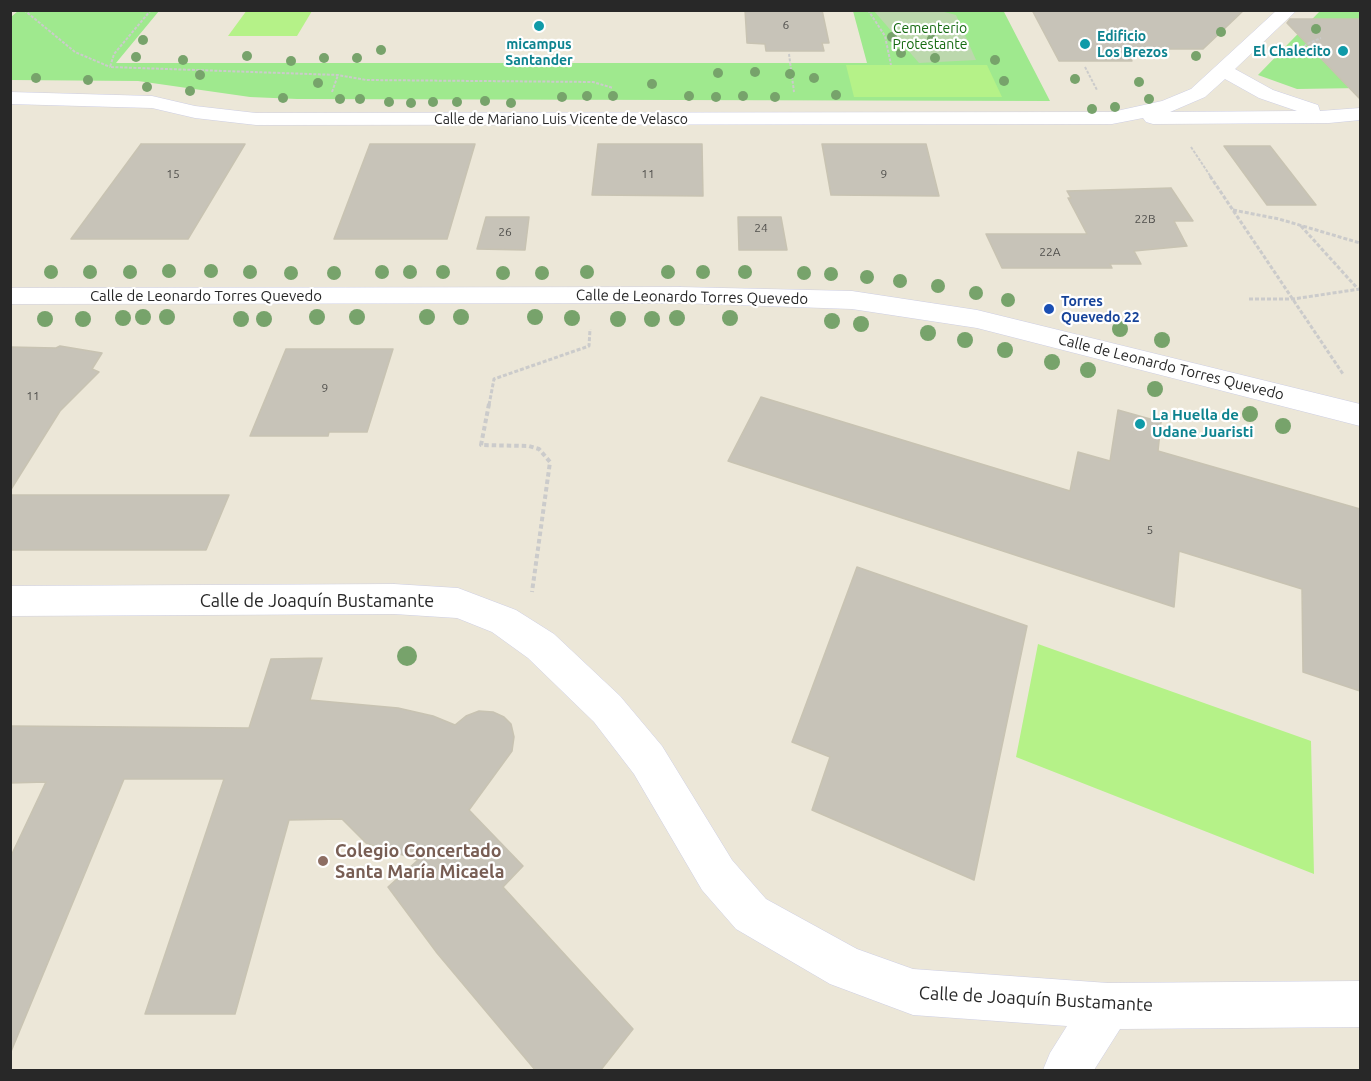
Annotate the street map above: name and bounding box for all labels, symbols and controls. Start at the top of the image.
house number: 6 [783,18,789,32]
marker: micampus Santander [532,19,546,33]
park label: Cementerio Protestante [893,20,967,52]
place label: Edificio Los Brezos [1097,28,1168,60]
place label: micampus Santander [505,36,573,68]
marker: Edificio Los Brezos [1078,37,1092,51]
place label: El Chalecito [1253,43,1331,59]
marker: El Chalecito [1336,44,1350,58]
street label: Calle de Mariano Luis Vicente de Velasco [434,111,688,127]
house number: 15 [166,167,180,181]
house number: 11 [641,167,655,181]
house number: 9 [881,167,887,181]
house number: 22B [1134,212,1156,226]
house number: 24 [754,221,768,235]
house number: 26 [498,225,512,239]
house number: 22A [1039,245,1061,259]
street label: Calle de Leonardo Torres Quevedo [576,286,808,308]
street label: Calle de Leonardo Torres Quevedo [90,287,322,305]
place label: Torres Quevedo 22 [1061,293,1140,326]
marker: Torres Quevedo 22 [1042,302,1056,316]
street label: Calle de Leonardo Torres Quevedo [1056,330,1286,404]
house number: 9 [322,381,328,395]
house number: 11 [26,389,40,403]
place label: La Huella de Udane Juaristi [1152,406,1253,441]
marker: La Huella de Udane Juaristi [1133,417,1147,431]
house number: 5 [1147,523,1153,537]
street label: Calle de Joaquín Bustamante [200,590,434,612]
place label: Colegio Concertado Santa María Micaela [335,840,505,882]
marker: Colegio Concertado Santa María Micaela [316,854,330,868]
street label: Calle de Joaquín Bustamante [918,982,1154,1016]

